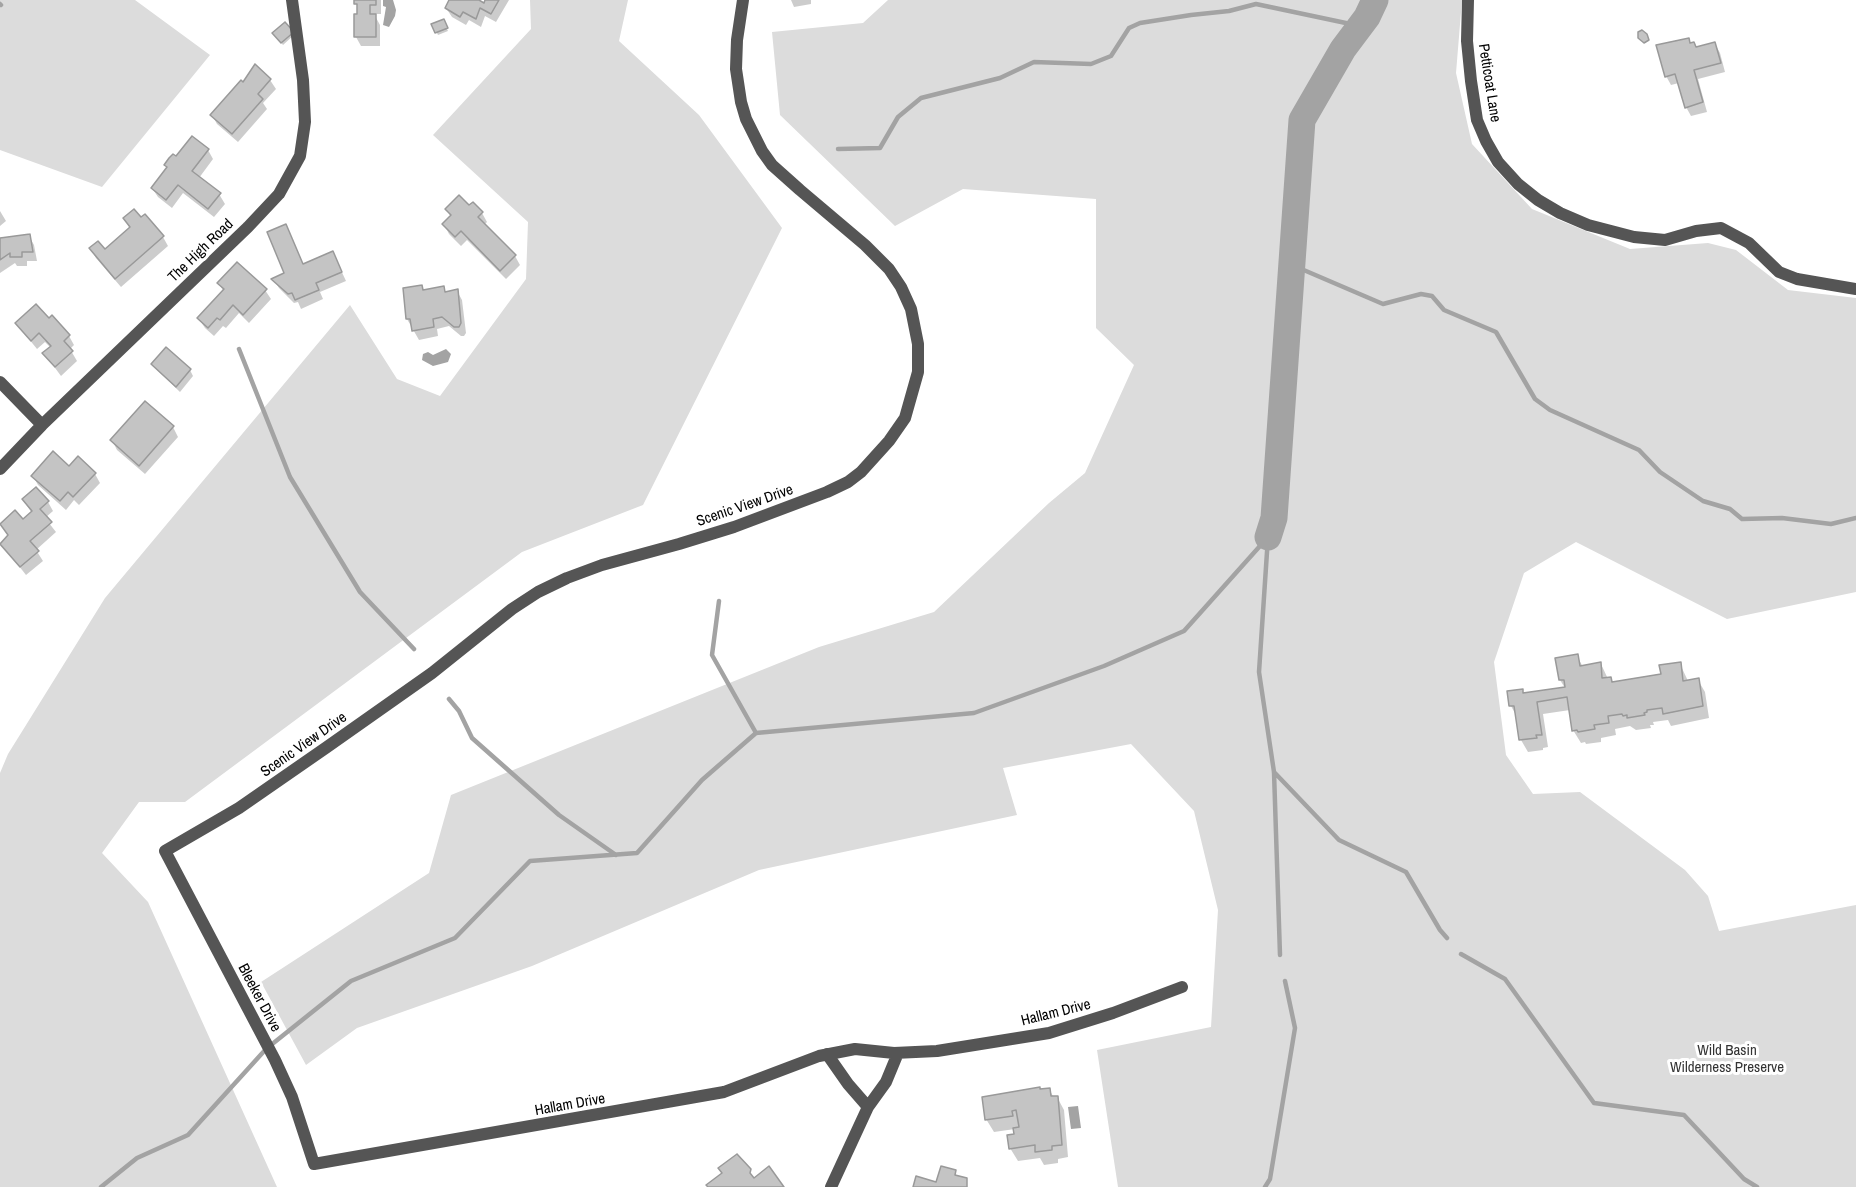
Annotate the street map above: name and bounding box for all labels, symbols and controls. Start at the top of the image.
street label: Petticoat Lane [1474,42,1504,124]
street label: The High Road [165,216,237,286]
street label: Scenic View Drive [694,481,796,531]
street label: Scenic View Drive [257,709,351,781]
street label: Bleeker Drive [234,961,284,1035]
street label: Hallam Drive [1019,996,1093,1030]
park label: Wild Basin Wilderness Preserve [1670,1042,1784,1077]
street label: Hallam Drive [533,1090,607,1120]

